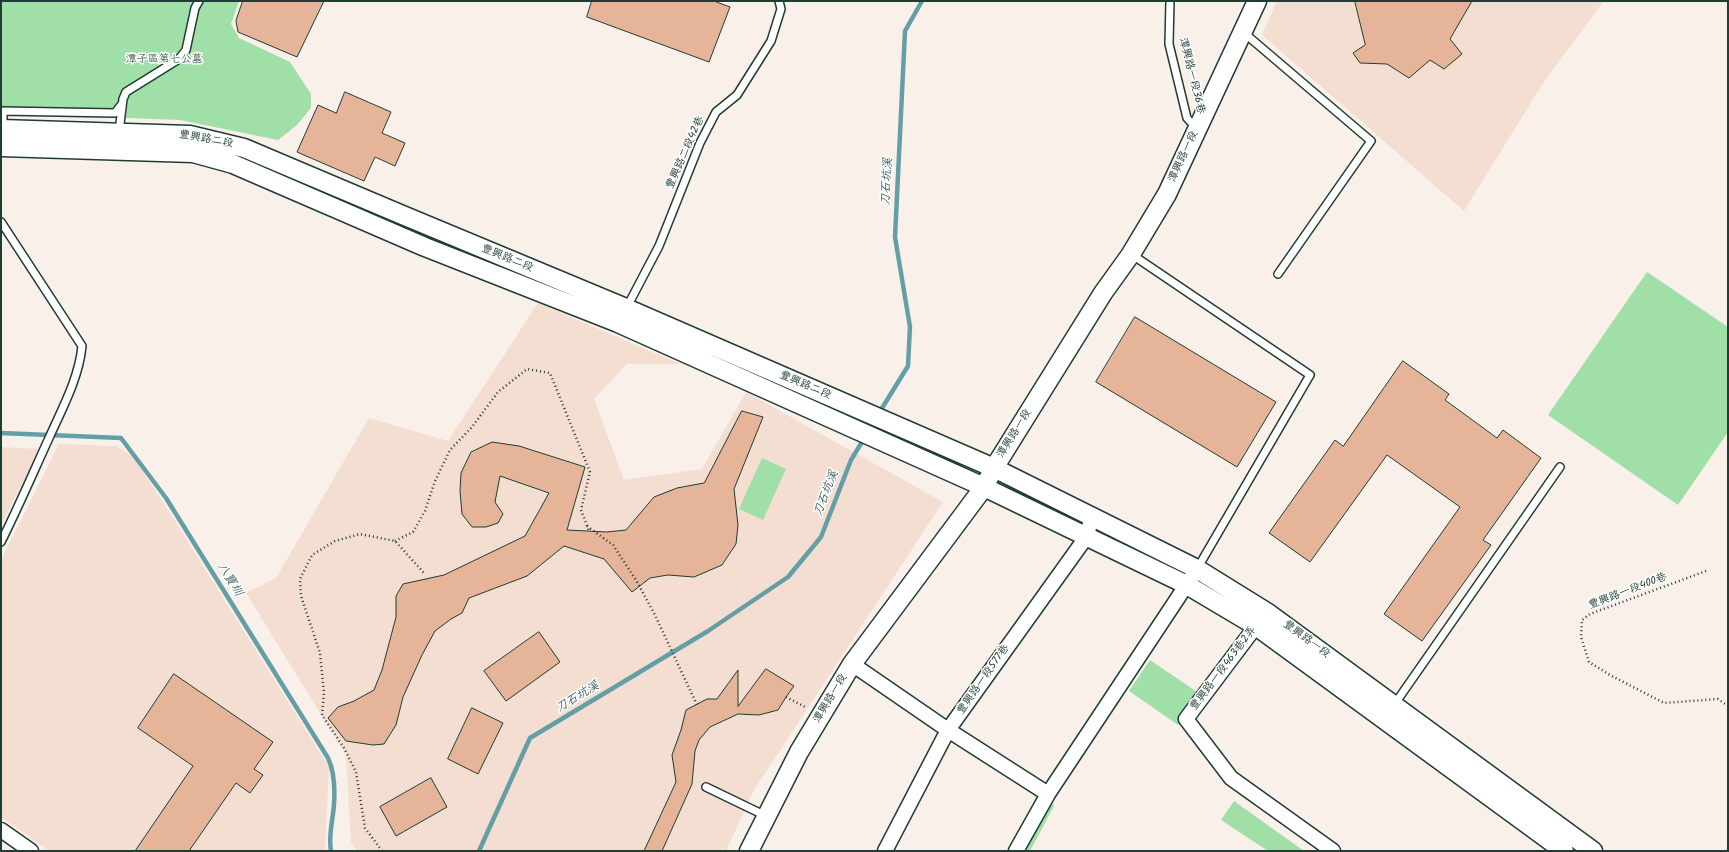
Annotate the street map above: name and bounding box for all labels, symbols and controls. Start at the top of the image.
street label: 潭興路一段36巷 [1175,36,1207,116]
park label: 潭子區第七公墓 [126,53,202,67]
street label: 豐興路二段42巷 [664,114,708,192]
street label: 豐興路二段 [178,129,234,151]
street label: 潭興路一段 [1166,129,1202,185]
water label: 刀石坑溪 [880,158,896,206]
street label: 豐興路二段 [479,243,535,275]
street label: 豐興路二段 [777,369,833,403]
street label: 潭興路一段 [995,407,1035,461]
water label: 刀石坑溪 [812,469,842,519]
water label: 八寶圳 [213,561,245,599]
street label: 豐興路一段400巷 [1587,571,1669,613]
street label: 豐興路一段 [1280,618,1332,662]
street label: 豐興路一段463巷2弄 [1188,624,1260,714]
street label: 豐興路一段577巷 [955,643,1013,717]
street label: 潭興路一段 [811,672,851,726]
water label: 刀石坑溪 [554,679,602,717]

